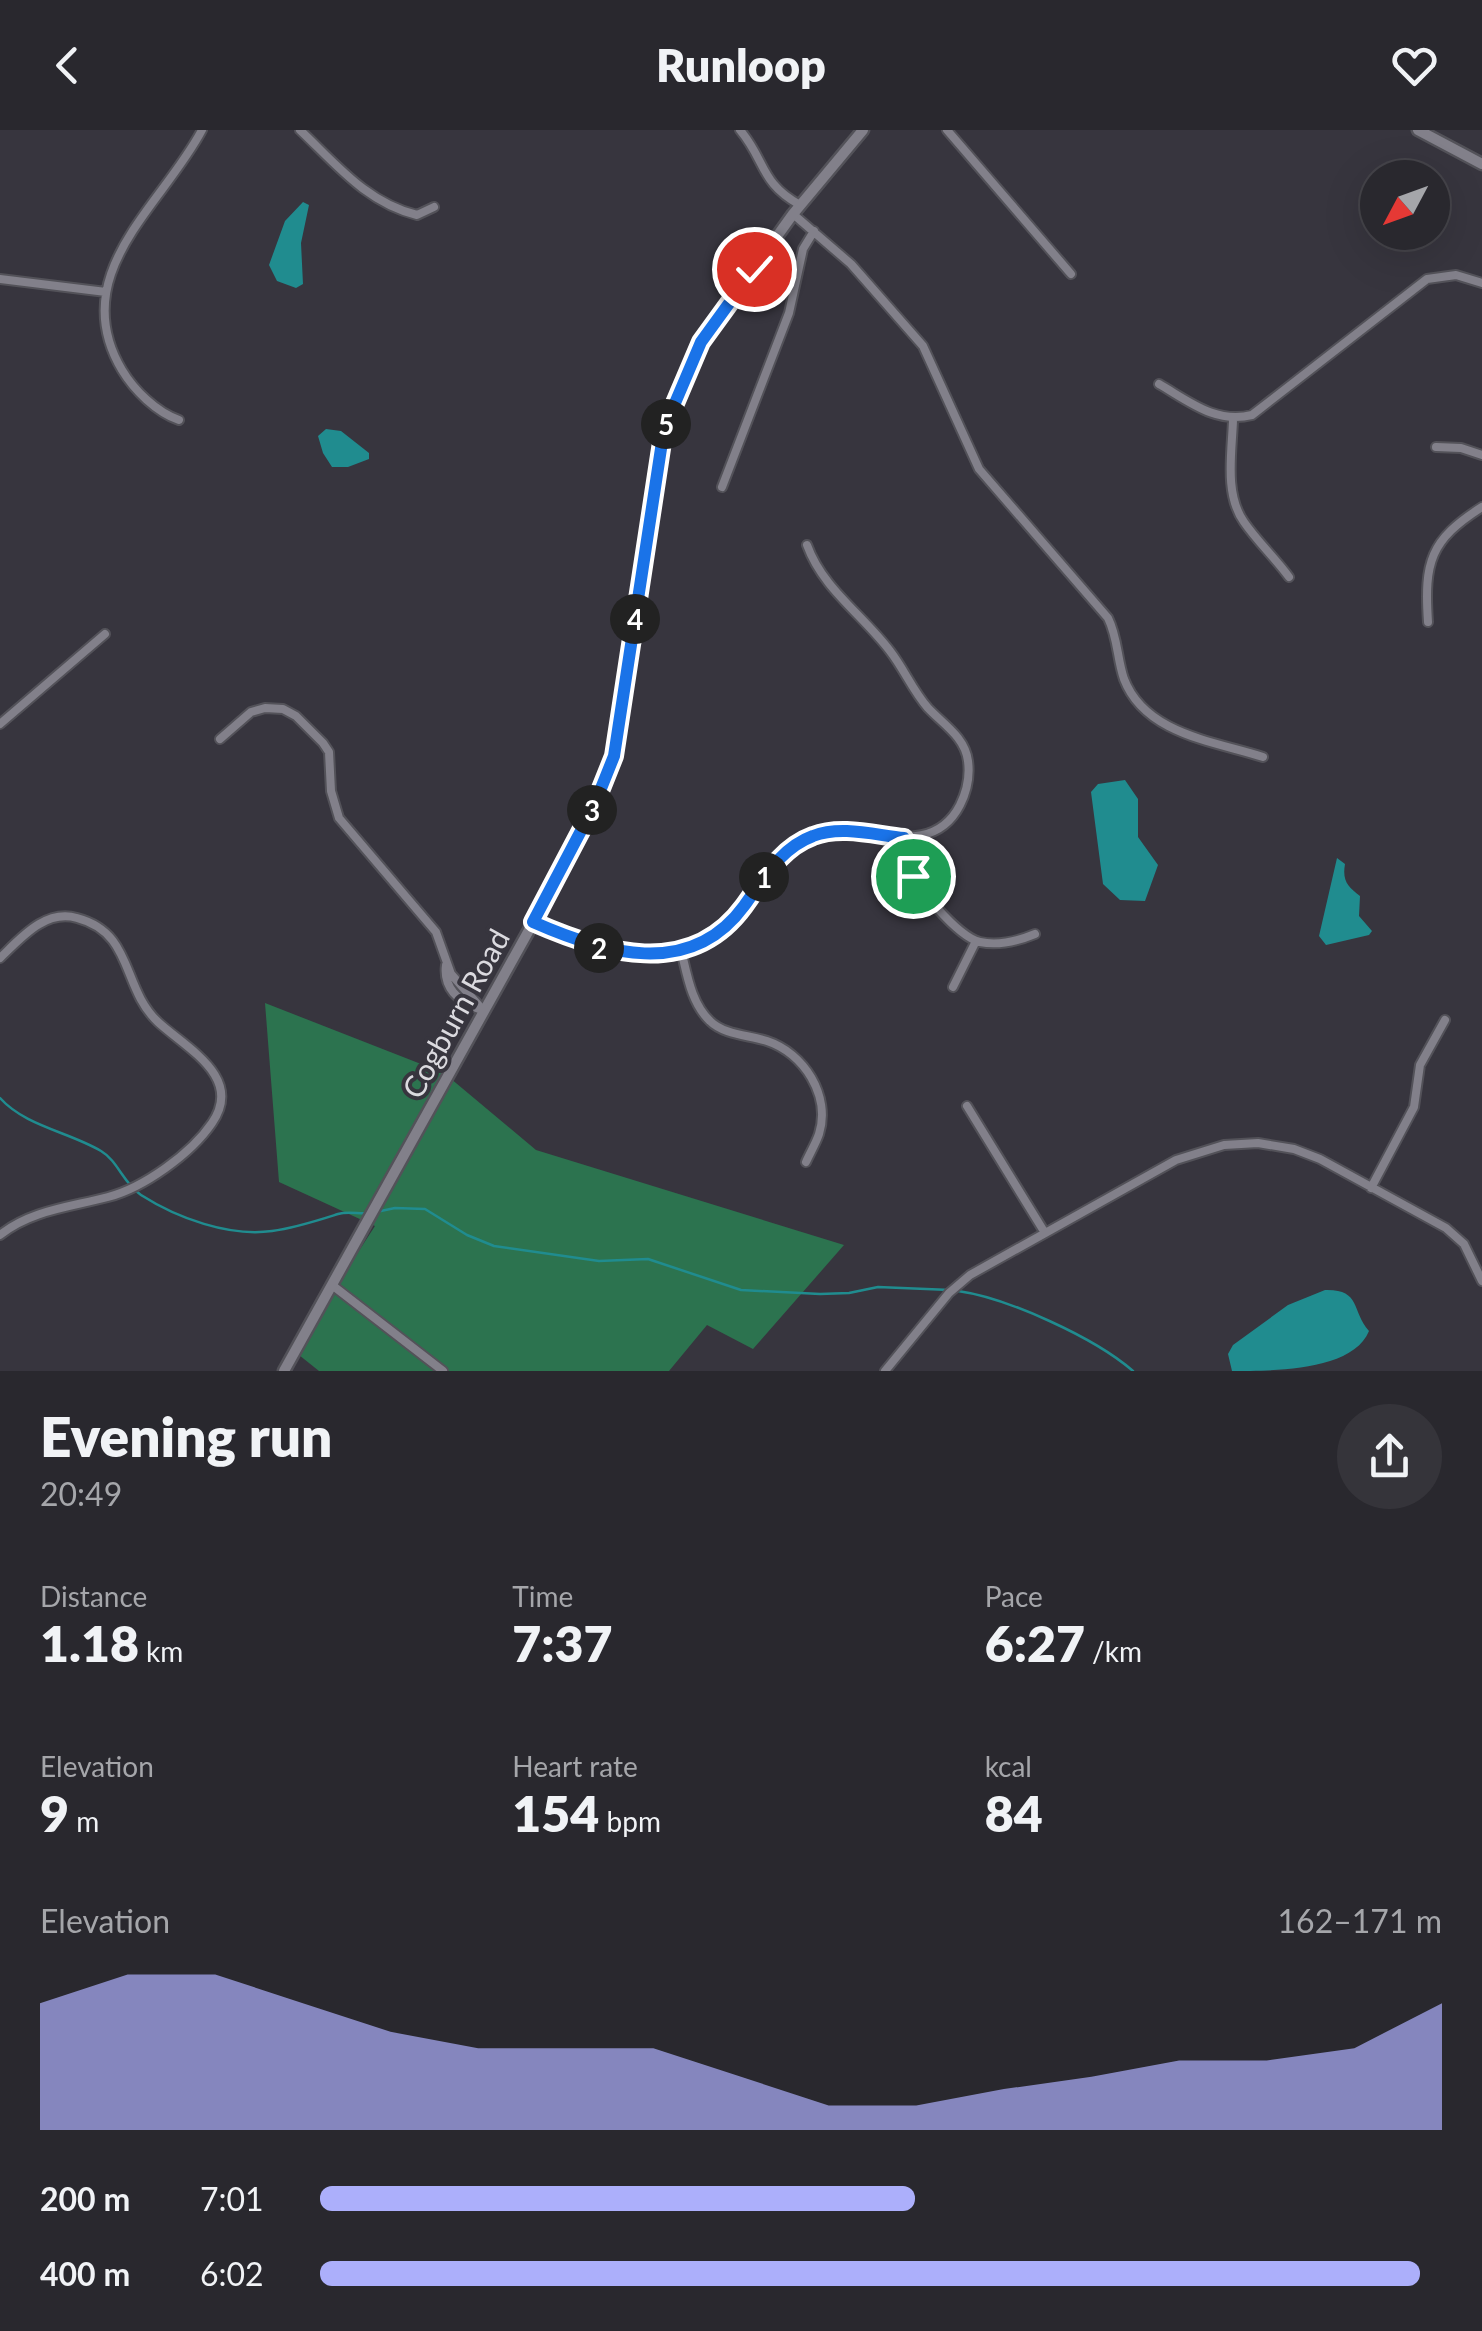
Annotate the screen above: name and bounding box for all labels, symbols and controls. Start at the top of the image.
icon: back [40,38,95,93]
text: Runloop [656,38,826,92]
icon: heart [1387,38,1442,93]
north arrow [1360,160,1450,250]
map controls [1360,160,1450,250]
pin [712,227,797,312]
icon: check [727,242,782,297]
pin: 5 [641,399,691,449]
text: 5 [658,407,674,441]
pin: 4 [610,594,660,644]
text: 4 [627,602,643,636]
pin: 3 [567,785,617,835]
text: 3 [584,793,600,827]
pin [871,834,956,919]
icon: arrive [886,849,941,904]
pin: 1 [739,852,789,902]
text: 1 [756,860,772,894]
street label: Cogburn Road [394,922,516,1104]
pin: 2 [574,923,624,973]
text: 2 [591,931,607,965]
text: Evening run [40,1403,332,1469]
button: share [1337,1404,1442,1509]
text: 20:49 [40,1474,122,1513]
text: Distance [40,1579,147,1613]
text: Time [512,1579,573,1613]
text: Pace [985,1579,1043,1613]
text: 1.18 [40,1613,139,1673]
text: 7:37 [512,1613,613,1673]
text: 6:27 [985,1613,1085,1673]
text: km [139,1634,183,1668]
text: /km [1085,1634,1142,1668]
text: Elevation [40,1749,154,1783]
text: Heart rate [512,1749,638,1783]
text: kcal [985,1749,1032,1783]
text: 9 [40,1783,69,1843]
text: 154 [512,1783,599,1843]
text: 84 [985,1783,1043,1843]
text: m [69,1804,99,1838]
text: bpm [599,1804,661,1838]
text: Elevation [40,1901,170,1940]
text: 162–171 m [1278,1901,1442,1940]
text: 200 m [40,2179,130,2218]
text: 7:01 [200,2179,264,2218]
text: 400 m [40,2254,130,2293]
text: 6:02 [200,2254,264,2293]

